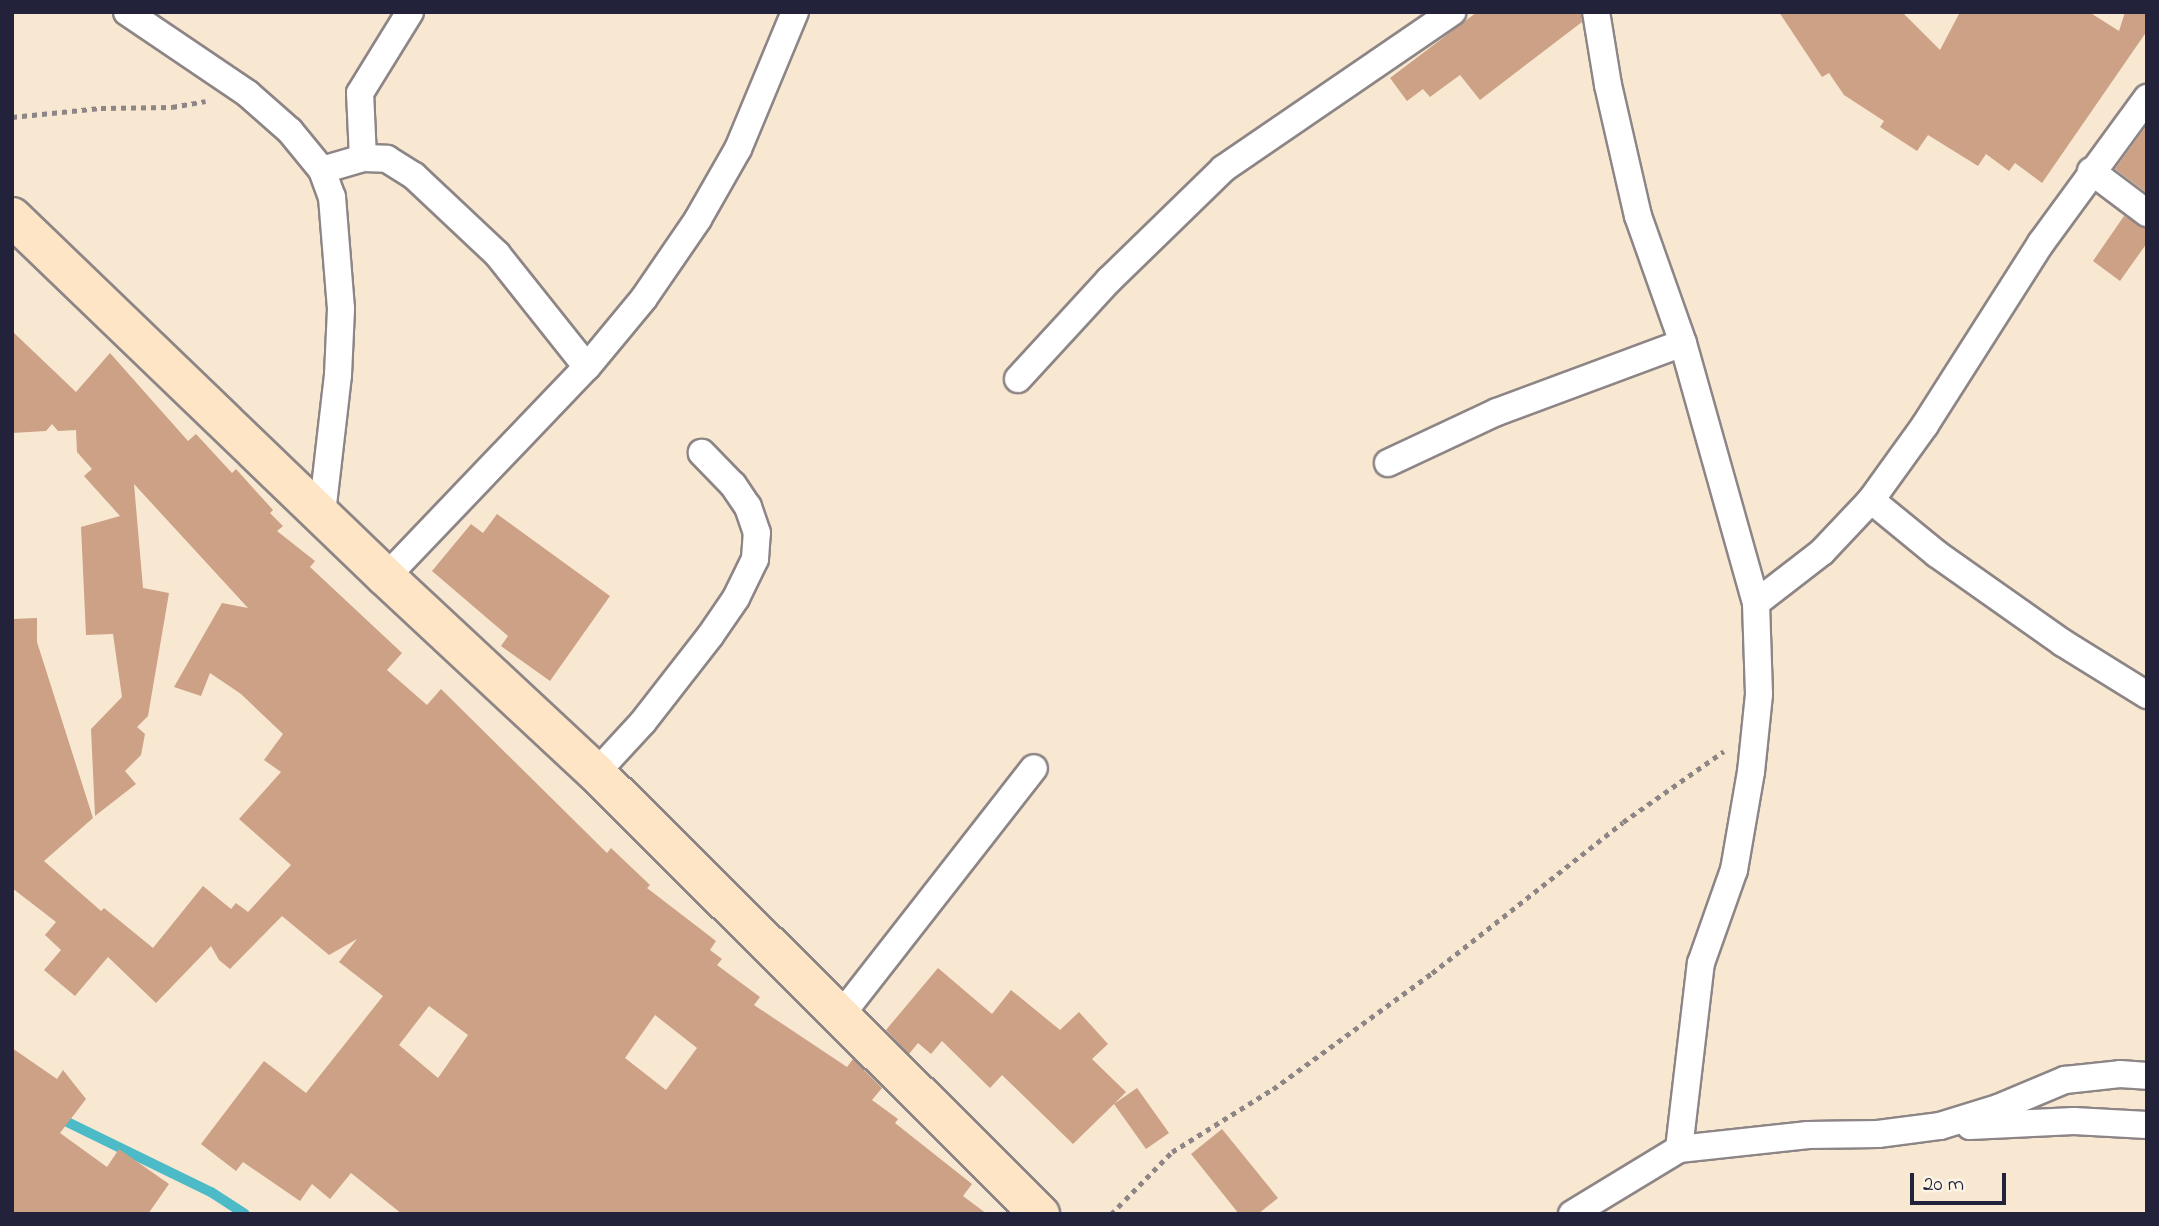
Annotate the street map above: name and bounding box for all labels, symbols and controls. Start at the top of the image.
scale bar [1914,1160,2010,1204]
text: 20 m [1923,1170,1964,1200]

